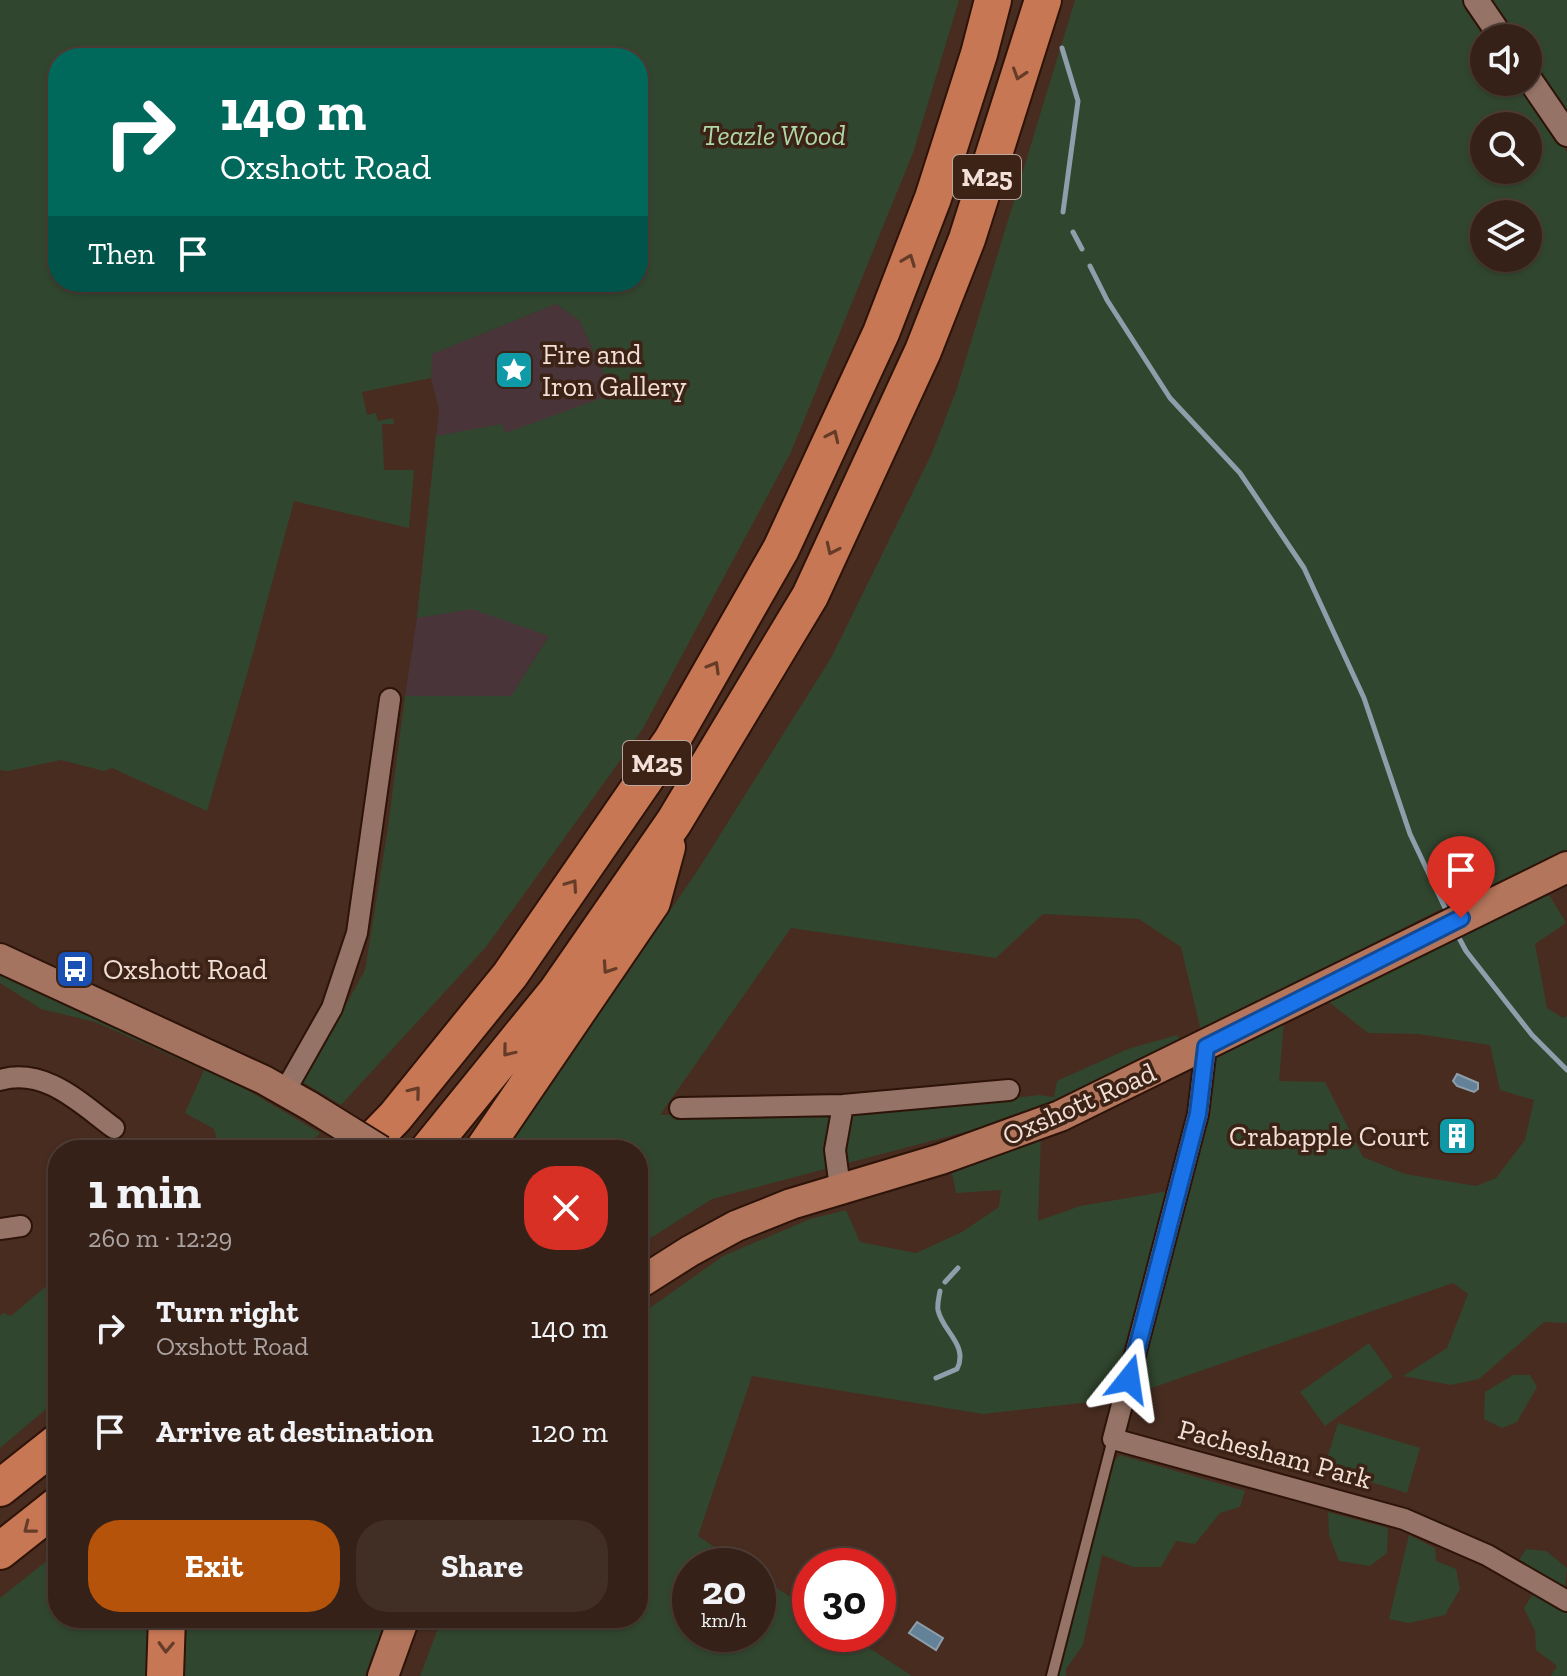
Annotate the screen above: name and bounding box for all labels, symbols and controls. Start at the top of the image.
map controls [1470,24,1542,272]
button: sound [1470,24,1542,96]
one-way arrow [1012,67,1028,81]
text: 140 m [220,77,366,144]
icon: right [88,80,192,184]
button: search [1470,112,1542,184]
park label: Teazle Wood [702,119,846,152]
text: Oxshott Road [220,145,431,188]
road number: M25 [953,155,1021,199]
button: layers [1470,200,1542,272]
icon: arrive [171,232,215,276]
text: Then [88,236,155,272]
one-way arrow [899,254,916,268]
place label: Fire and Iron Gallery [542,338,687,403]
place icon: Fire and Iron Gallery [493,349,535,391]
one-way arrow [824,430,840,445]
one-way arrow [826,541,842,555]
one-way arrow [704,661,720,676]
road number: M25 [623,741,691,785]
pin [1427,836,1495,918]
icon: arrive [1439,848,1483,892]
one-way arrow [562,879,577,893]
bus stop icon: Oxshott Road [54,948,96,990]
place label: Oxshott Road [103,953,267,986]
one-way arrow [603,959,618,973]
one-way arrow [503,1042,518,1057]
street label: Oxshott Road [997,1056,1161,1152]
one-way arrow [406,1086,420,1101]
building icon: Crabapple Court [1436,1115,1478,1157]
place label: Crabapple Court [1229,1120,1430,1153]
text: 1 min [88,1163,201,1220]
button: close [524,1166,608,1250]
text: 260 m · 12:29 [88,1222,232,1254]
text: Turn right [156,1294,298,1330]
icon: right [88,1306,132,1350]
text: 140 m [530,1310,608,1346]
text: Oxshott Road [156,1330,309,1362]
position arrow [1087,1337,1171,1421]
icon: arrive [88,1410,132,1454]
street label: Pachesham Park [1175,1412,1376,1496]
text: Arrive at destination [156,1414,433,1450]
text: 120 m [531,1414,608,1450]
one-way arrow [23,1518,38,1532]
button: Exit [88,1520,340,1612]
button: Share [356,1520,608,1612]
speed limit sign: 30 [792,1548,896,1652]
text: 20 [702,1566,746,1614]
text: km/h [701,1608,747,1632]
one-way arrow [157,1641,174,1654]

